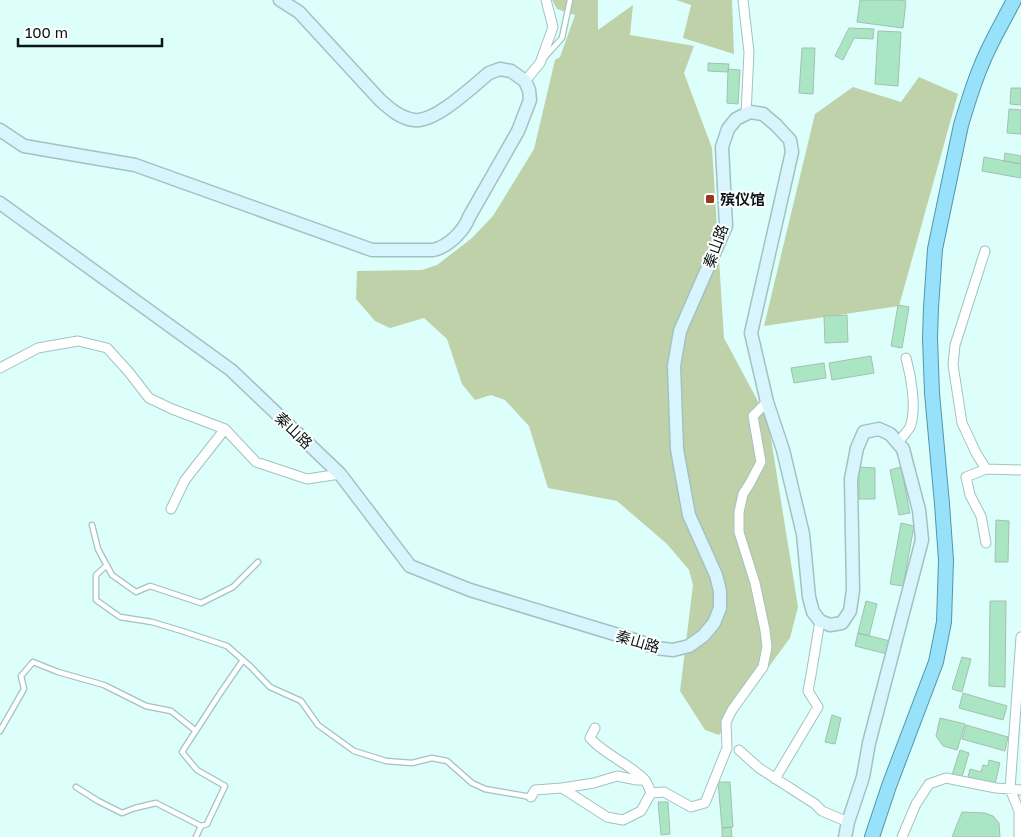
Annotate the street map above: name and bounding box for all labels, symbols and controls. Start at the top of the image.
scale bar [18,15,161,47]
text: 100 m [25,23,68,41]
place label: 殡仪馆 [720,190,765,208]
marker: 殡仪馆 [704,193,716,205]
street label: 秦山路 [699,222,731,270]
street label: 秦山路 [272,408,316,452]
street label: 秦山路 [614,626,662,656]

